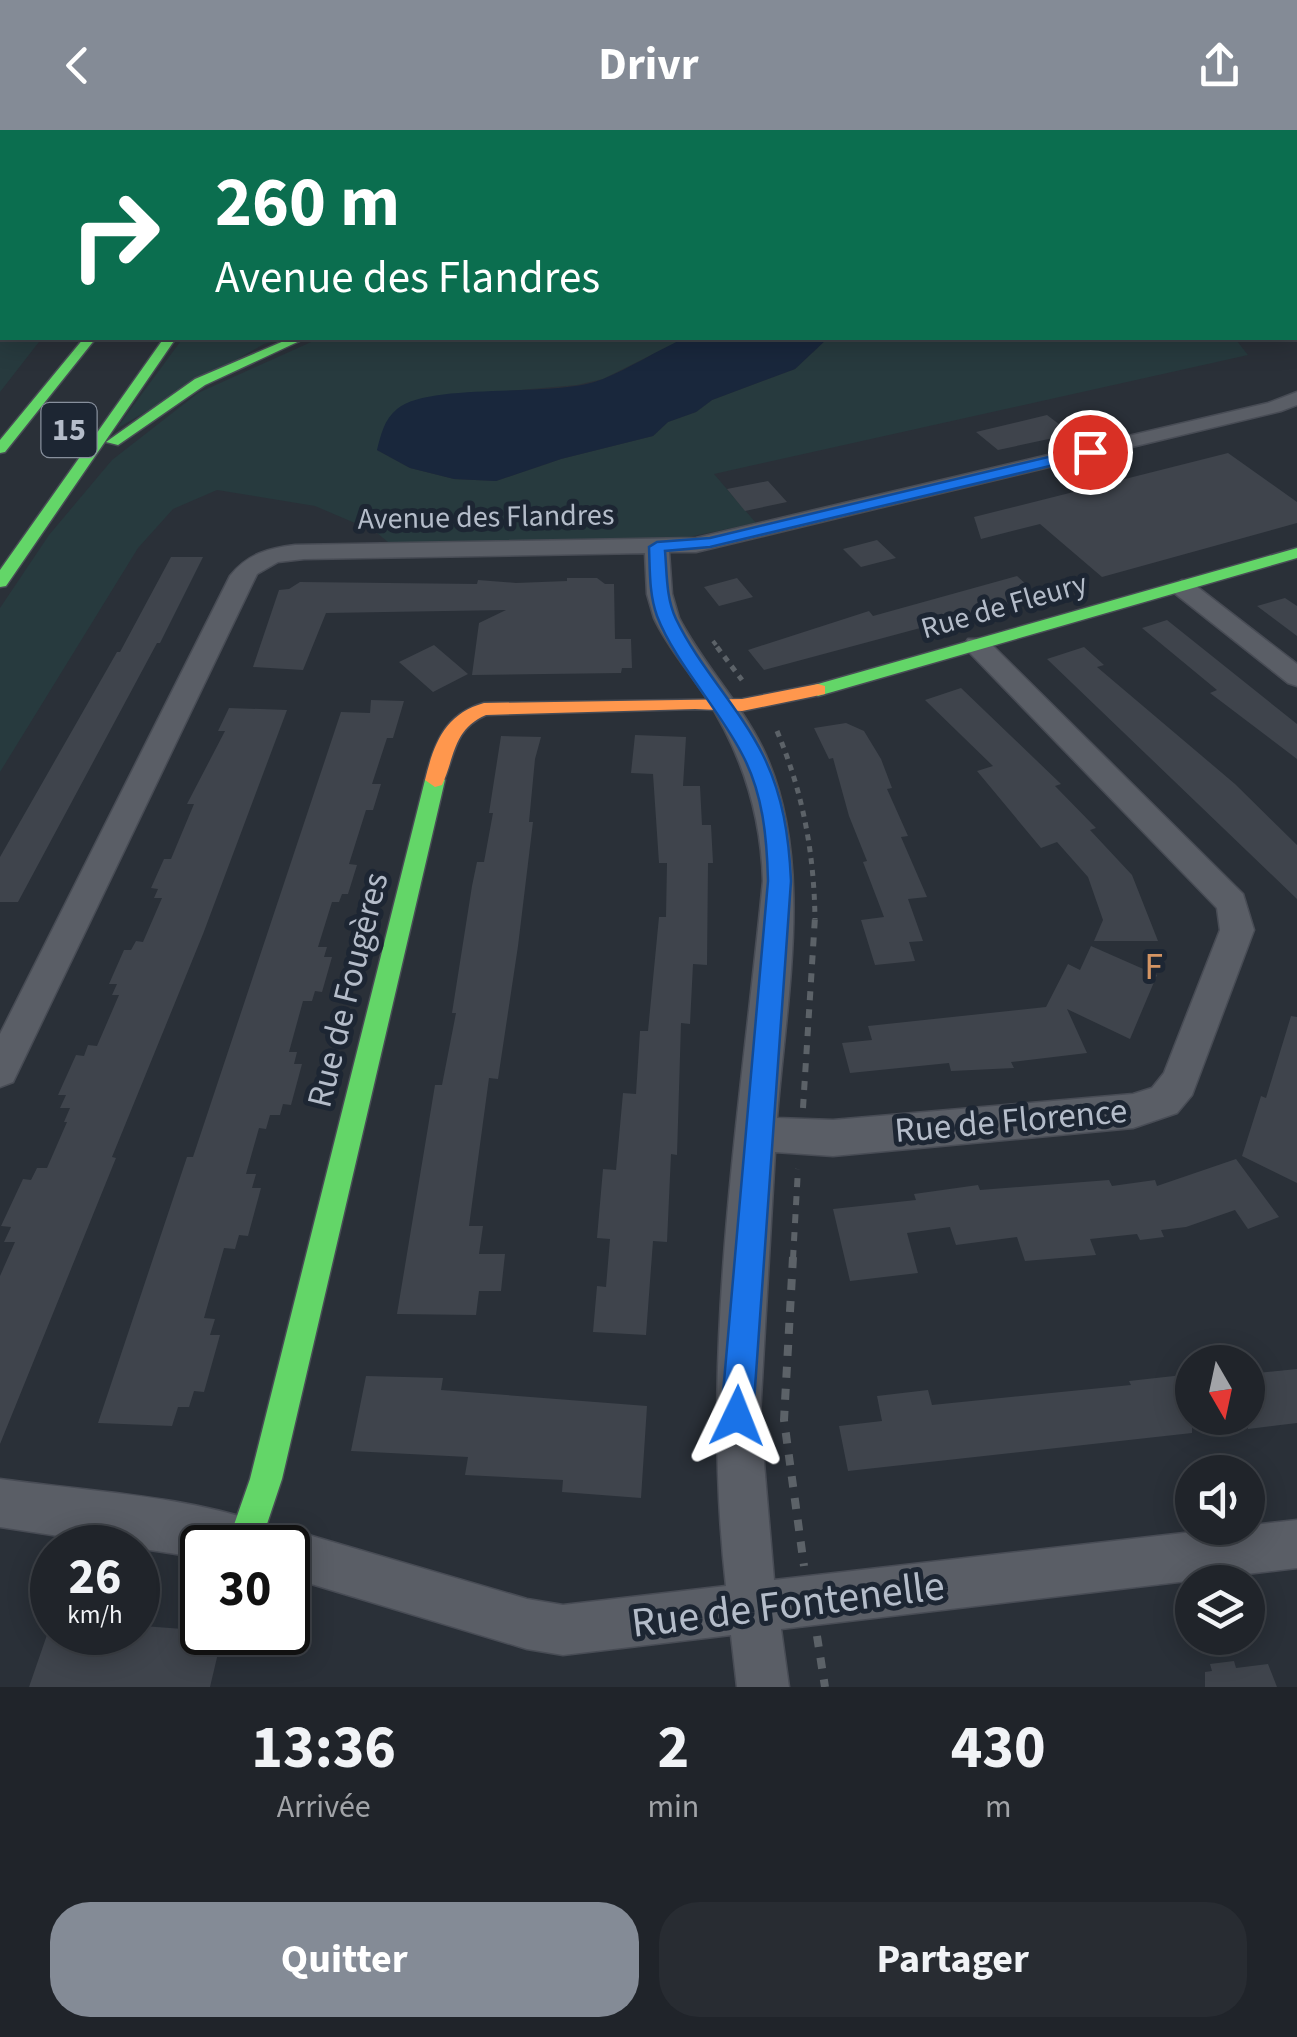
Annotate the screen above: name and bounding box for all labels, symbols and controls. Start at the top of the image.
text: Drivr [598,33,699,97]
icon: back [50,38,105,93]
icon: share [1192,38,1247,93]
text: 260 m [215,153,400,253]
icon: right [50,170,180,300]
text: Avenue des Flandres [215,246,600,310]
road number: 15 [42,403,96,457]
pin [1048,410,1133,495]
icon: arrive [1063,425,1118,480]
street label: Avenue des Flandres [357,493,615,541]
street label: Rue de Fleury [916,562,1092,650]
street label: Rue de Fougères [295,867,401,1113]
district label: F [1144,940,1166,994]
street label: Rue de Florence [893,1086,1129,1156]
north arrow [1175,1345,1265,1435]
map controls [1175,1345,1265,1655]
position arrow [685,1364,789,1468]
button: sound [1175,1455,1265,1545]
speed limit sign: 30 [180,1525,310,1655]
text: 26 [69,1542,121,1613]
street label: Rue de Fontenelle [628,1556,948,1654]
button: layers [1175,1565,1265,1655]
text: km/h [67,1597,123,1633]
text: 13:36 [251,1706,396,1791]
text: 2 [658,1706,689,1791]
text: 430 [951,1706,1046,1791]
text: Arrivée [277,1784,371,1830]
text: min [647,1784,699,1830]
text: m [985,1784,1011,1830]
button: Quitter [50,1902,639,2017]
button: Partager [659,1902,1247,2017]

